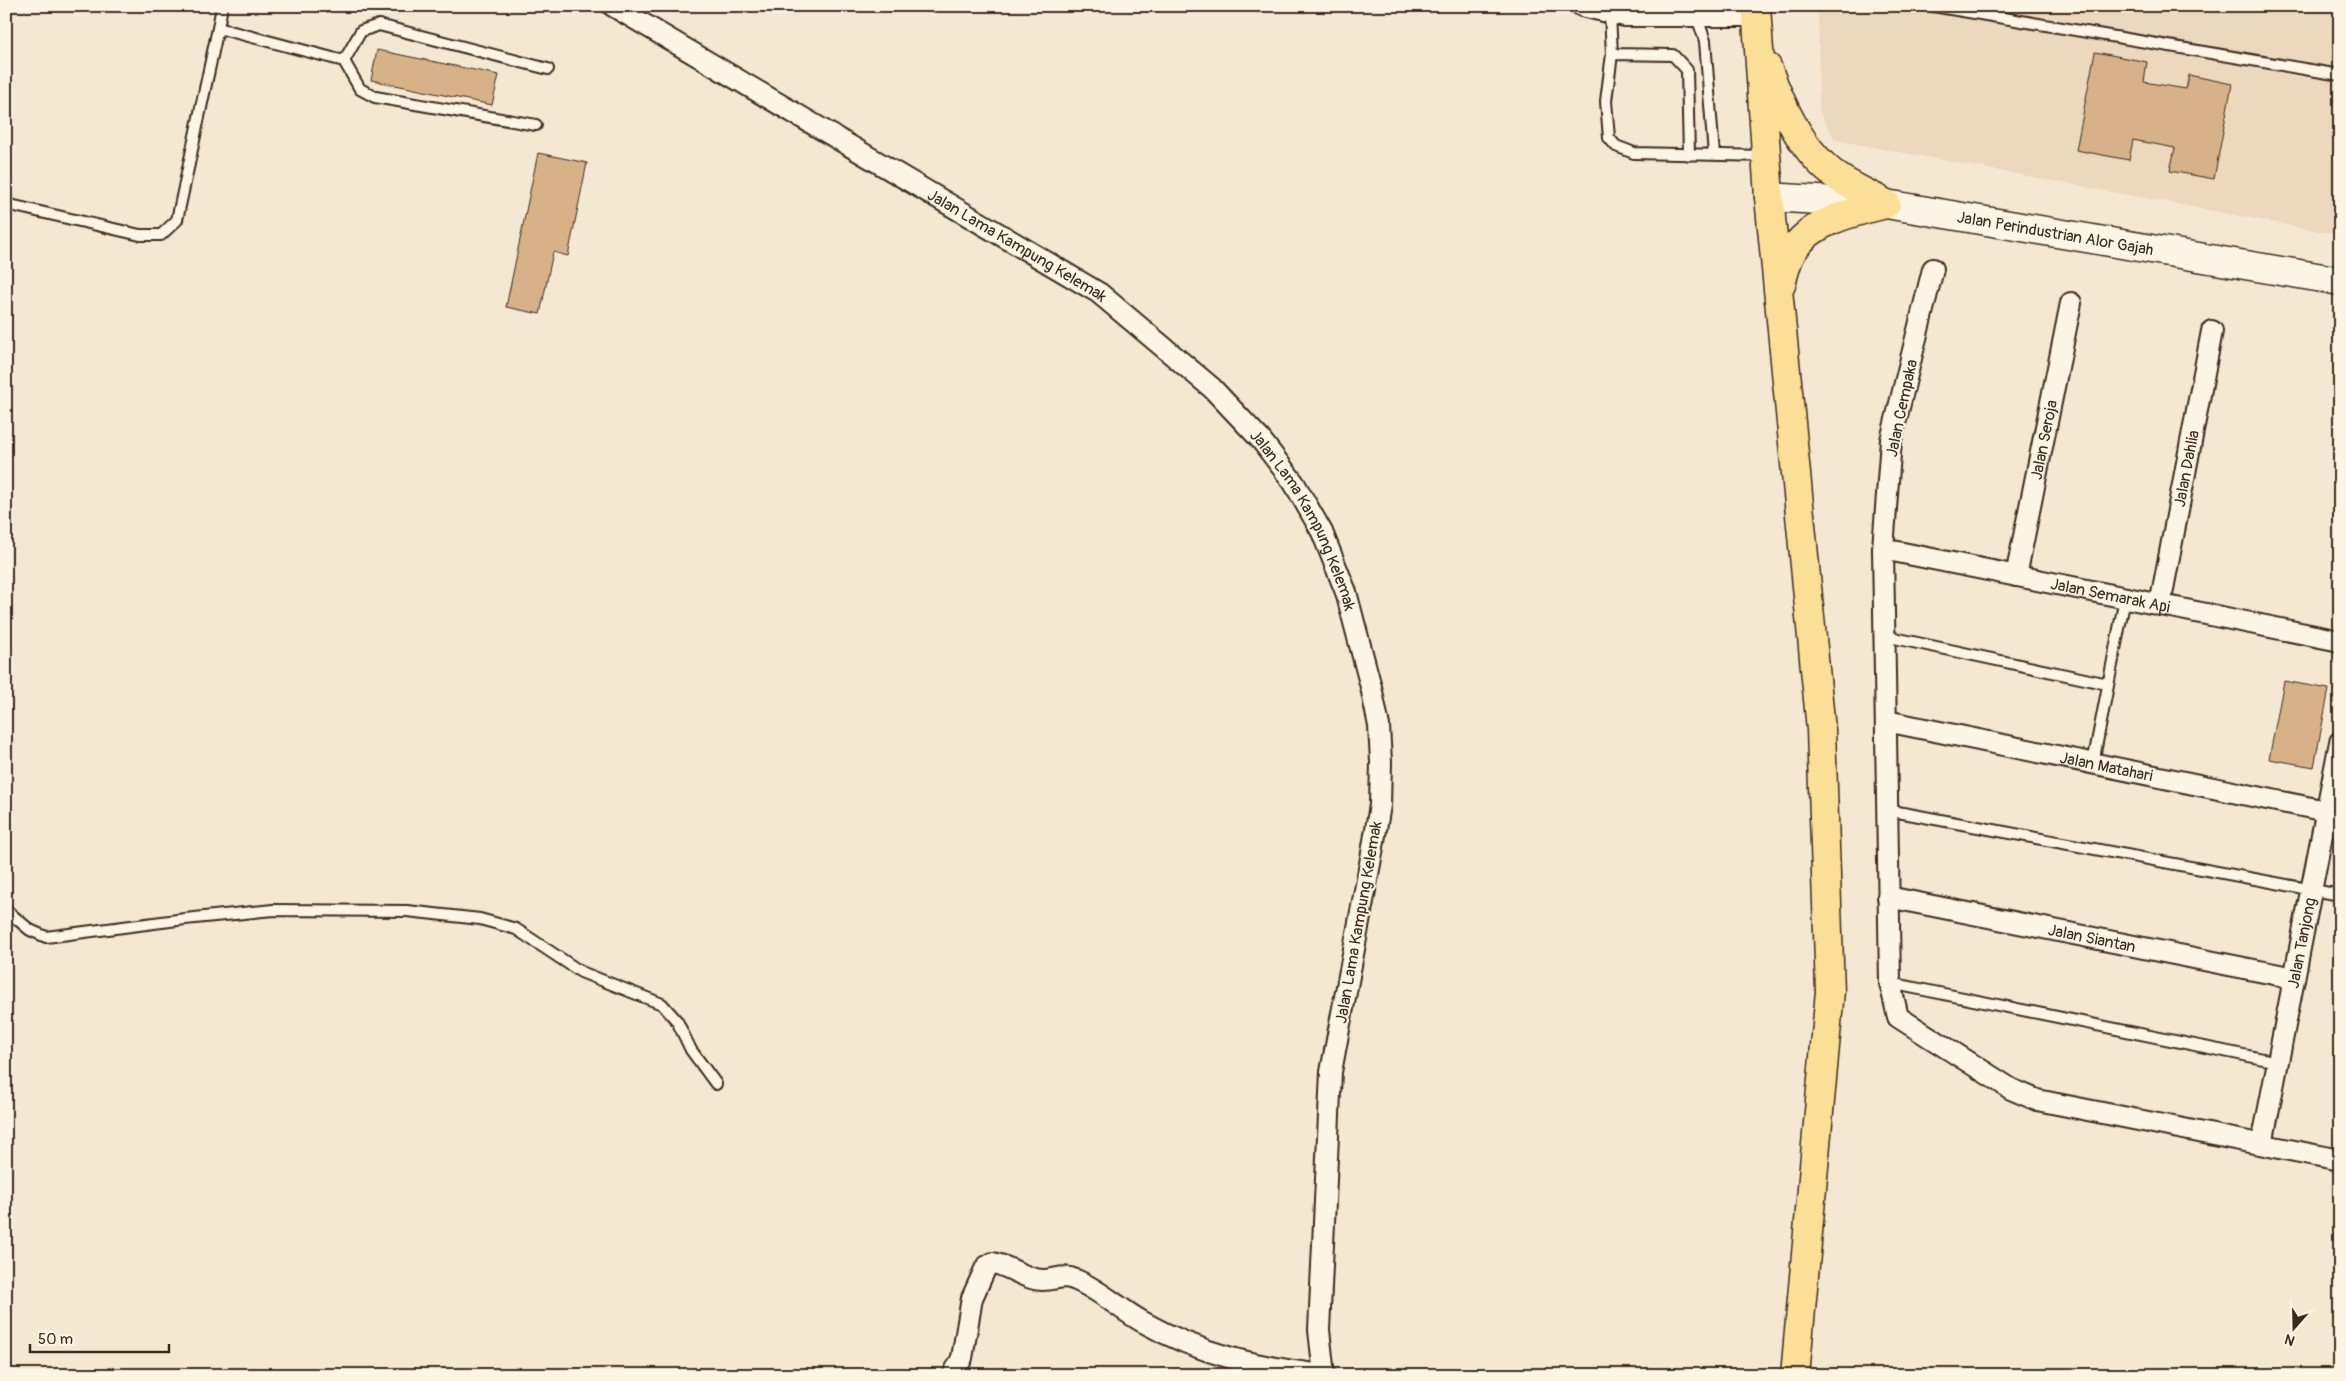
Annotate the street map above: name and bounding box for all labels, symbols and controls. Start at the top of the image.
street label: Jalan Lama Kampung Kelemak [924,185,1111,307]
street label: Jalan Perindustrian Alor Gajah [1955,207,2155,260]
street label: Jalan Cempaka [1882,358,1922,459]
street label: Jalan Seroja [2027,398,2062,482]
street label: Jalan Lama Kampung Kelemak [1245,426,1360,613]
street label: Jalan Dahlia [2170,429,2204,509]
street label: Jalan Semarak Api [2049,574,2172,618]
street label: Jalan Matahari [2058,748,2155,786]
street label: Jalan Lama Kampung Kelemak [1331,819,1387,1025]
street label: Jalan Tanjong [2283,896,2321,990]
street label: Jalan Siantan [2046,920,2137,957]
north arrow [2268,1304,2318,1354]
scale bar [30,1321,169,1353]
text: 50 m [38,1330,73,1349]
text: N [2282,1330,2297,1349]

